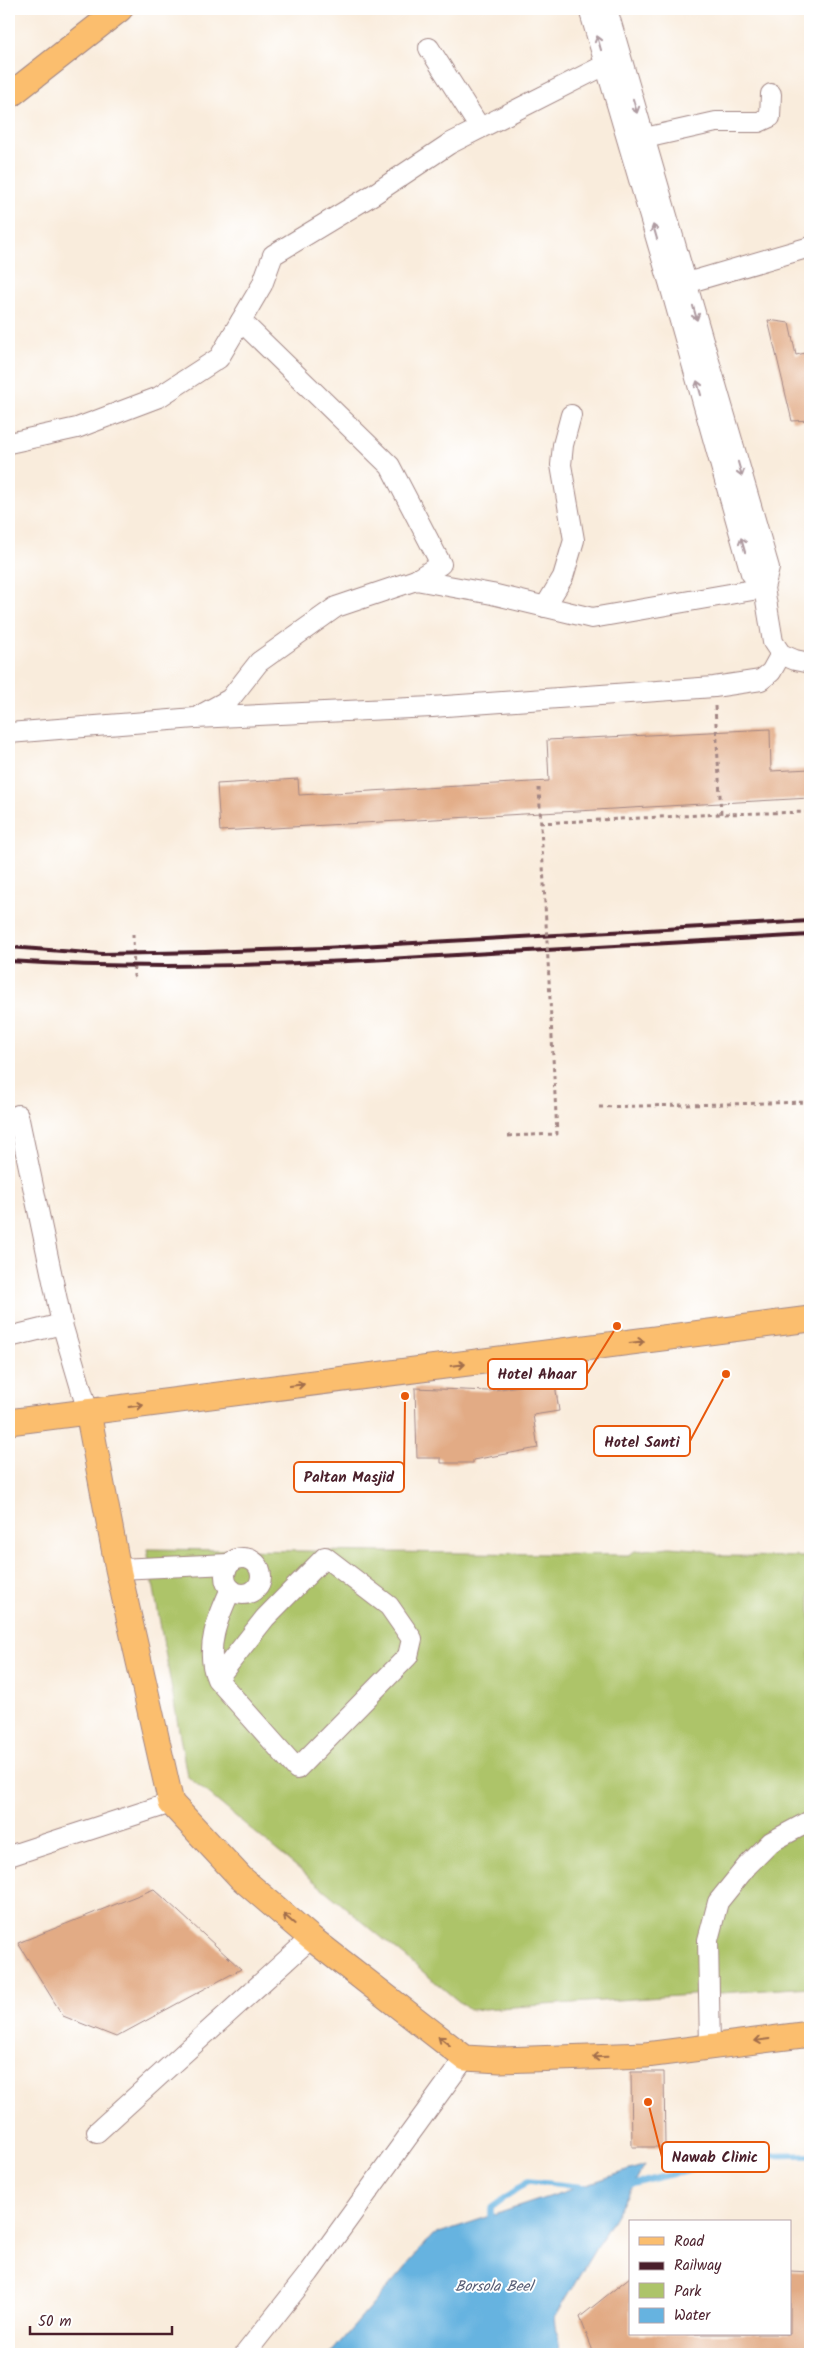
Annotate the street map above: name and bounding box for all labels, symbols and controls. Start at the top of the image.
one-way arrow [593,35,603,51]
one-way arrow [631,98,641,114]
one-way arrow [649,225,659,241]
one-way arrow [690,304,700,320]
one-way arrow [694,381,704,397]
one-way arrow [736,460,746,476]
one-way arrow [738,537,748,553]
one-way arrow [629,1337,645,1347]
one-way arrow [450,1359,466,1369]
callout: Hotel Ahaar [488,1359,587,1389]
text: Hotel Ahaar [497,1363,577,1387]
one-way arrow [289,1380,305,1390]
one-way arrow [128,1401,144,1411]
callout: Hotel Santi [594,1426,690,1456]
text: Hotel Santi [604,1431,681,1455]
callout: Paltan Masjid [294,1462,404,1492]
text: Paltan Masjid [304,1466,395,1490]
one-way arrow [282,1913,295,1925]
one-way arrow [438,2036,451,2047]
one-way arrow [754,2036,770,2046]
one-way arrow [593,2052,609,2061]
callout: Nawab Clinic [662,2142,769,2172]
text: Nawab Clinic [672,2146,758,2170]
legend [629,2220,792,2336]
text: Road [674,2230,705,2254]
text: Railway [674,2254,722,2278]
water label: Borsola Beel [455,2275,536,2299]
text: Park [674,2280,702,2304]
scale bar [30,2303,172,2335]
text: Water [674,2304,711,2328]
text: 50 m [38,2310,72,2334]

